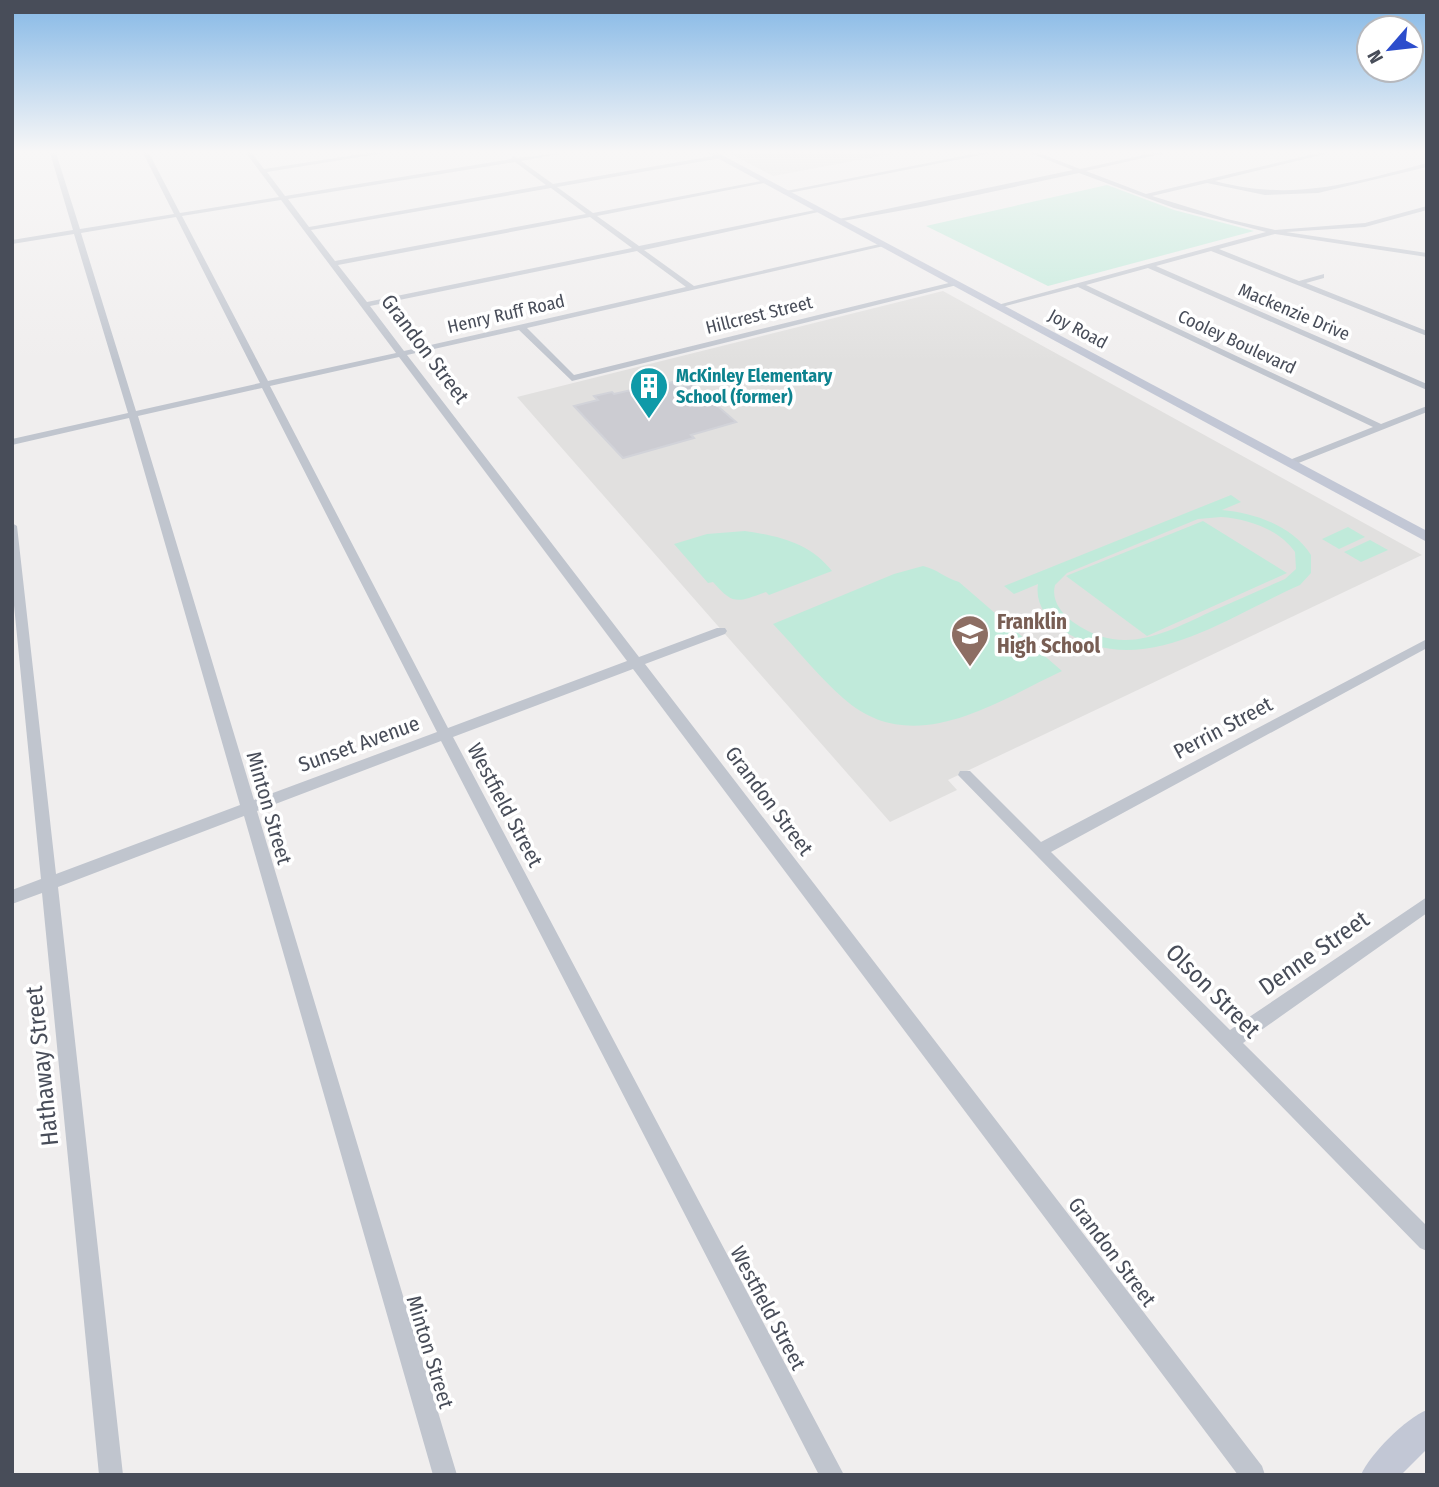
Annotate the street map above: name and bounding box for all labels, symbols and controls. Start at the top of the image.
north arrow [1355,14,1425,84]
text: N [1363,46,1388,67]
street label: Mackenzie Drive [1235,279,1353,345]
street label: Grandon Street [375,289,475,409]
street label: Henry Ruff Road [445,290,567,338]
street label: Hillcrest Street [703,291,815,339]
street label: Joy Road [1045,304,1111,354]
street label: Cooley Boulevard [1174,305,1300,379]
building icon: McKinley Elementary School (former) [628,365,670,420]
place label: McKinley Elementary School (former) [676,365,833,408]
place label: Franklin High School [997,609,1100,659]
school or university icon: Franklin High School [949,613,991,668]
street label: Perrin Street [1169,691,1277,765]
street label: Sunset Avenue [295,710,423,778]
street label: Westfield Street [462,739,549,871]
street label: Grandon Street [719,741,819,861]
street label: Minton Street [240,748,298,868]
street label: Denne Street [1254,905,1374,1001]
street label: Olson Street [1160,938,1266,1044]
street label: Hathaway Street [20,985,64,1147]
street label: Grandon Street [1062,1192,1162,1312]
street label: Westfield Street [725,1242,812,1374]
street label: Minton Street [401,1292,460,1412]

